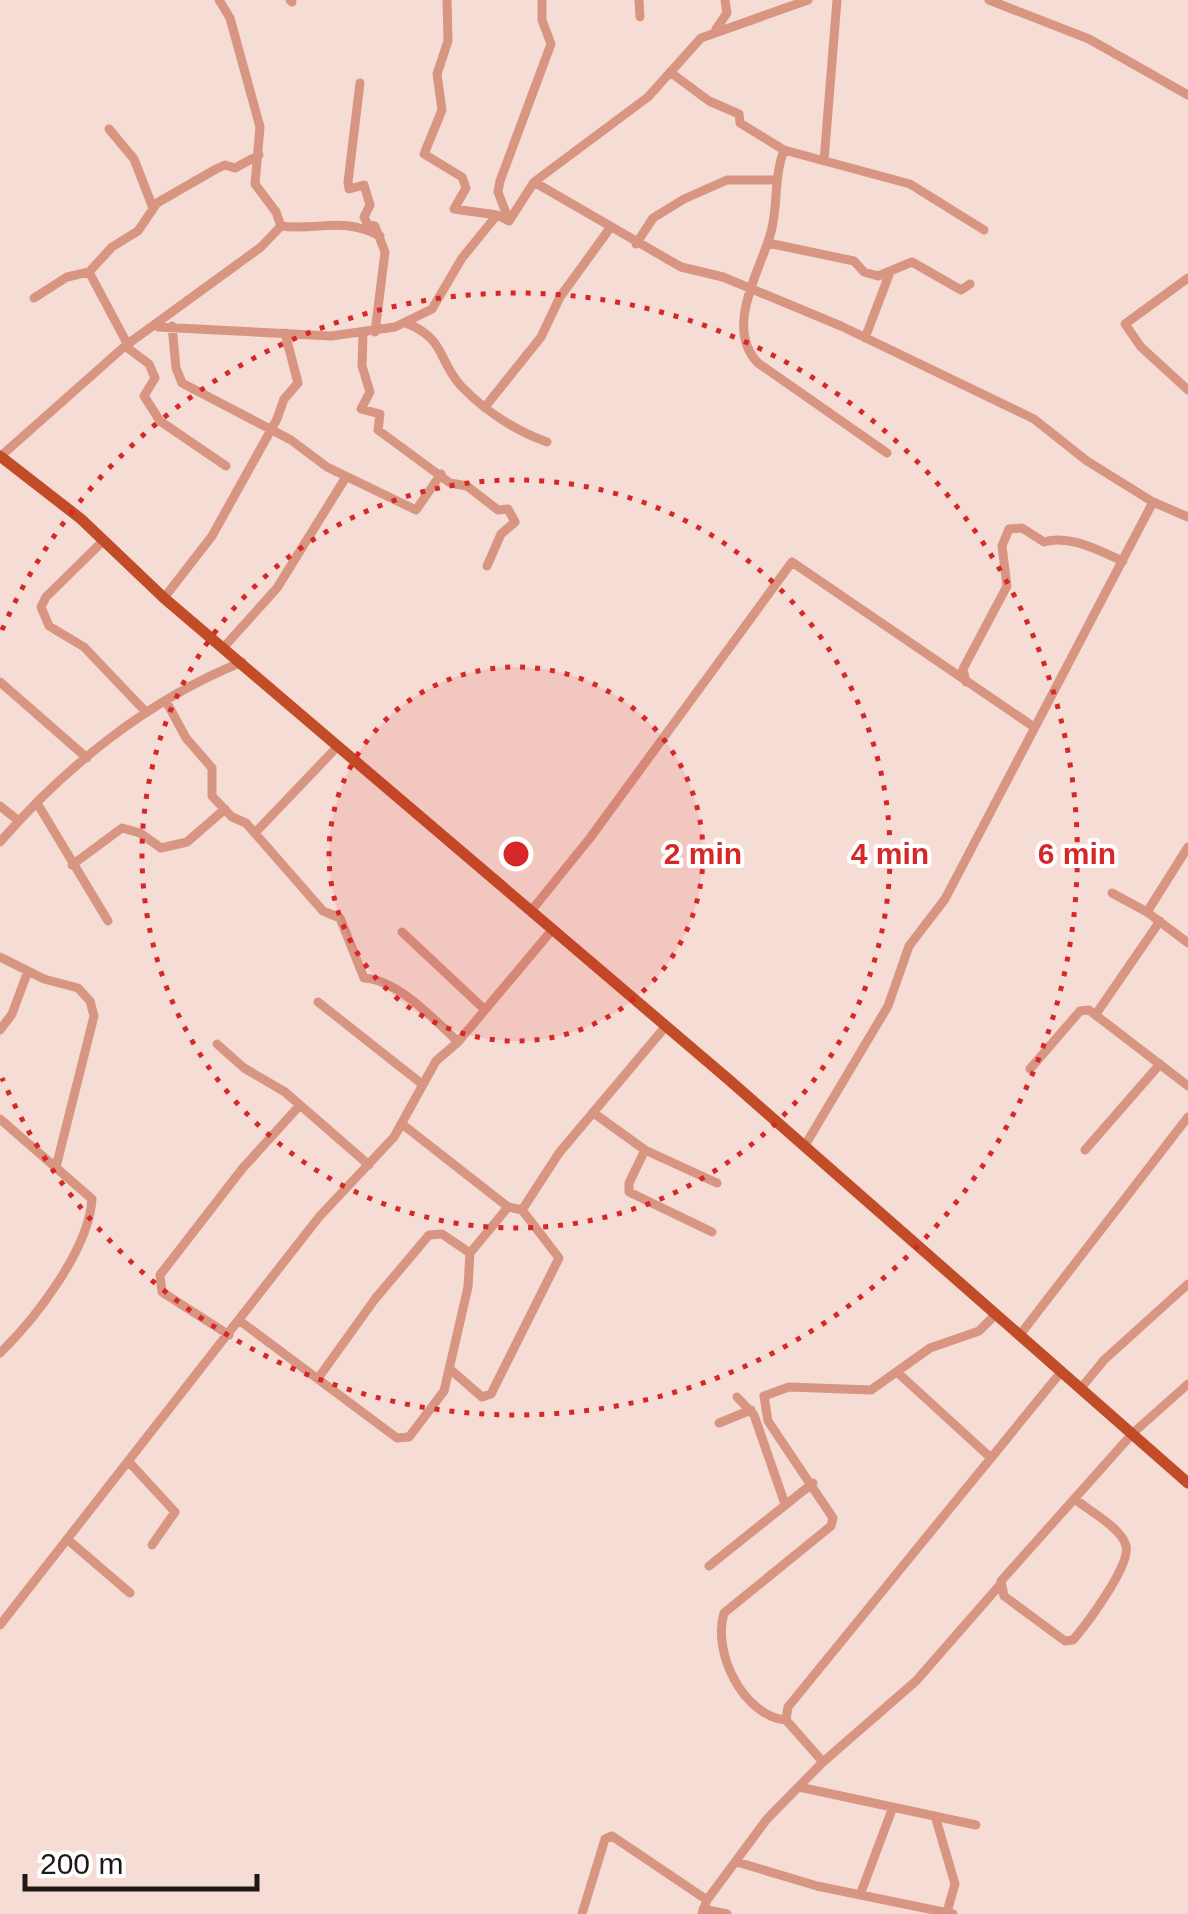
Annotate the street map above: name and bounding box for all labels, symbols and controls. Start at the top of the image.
centre of rings [498,836,534,872]
text: 2 min [664,837,742,870]
text: 4 min [851,837,929,870]
text: 6 min [1038,837,1116,870]
scale bar [25,1829,258,1891]
text: 200 m [40,1847,123,1880]

